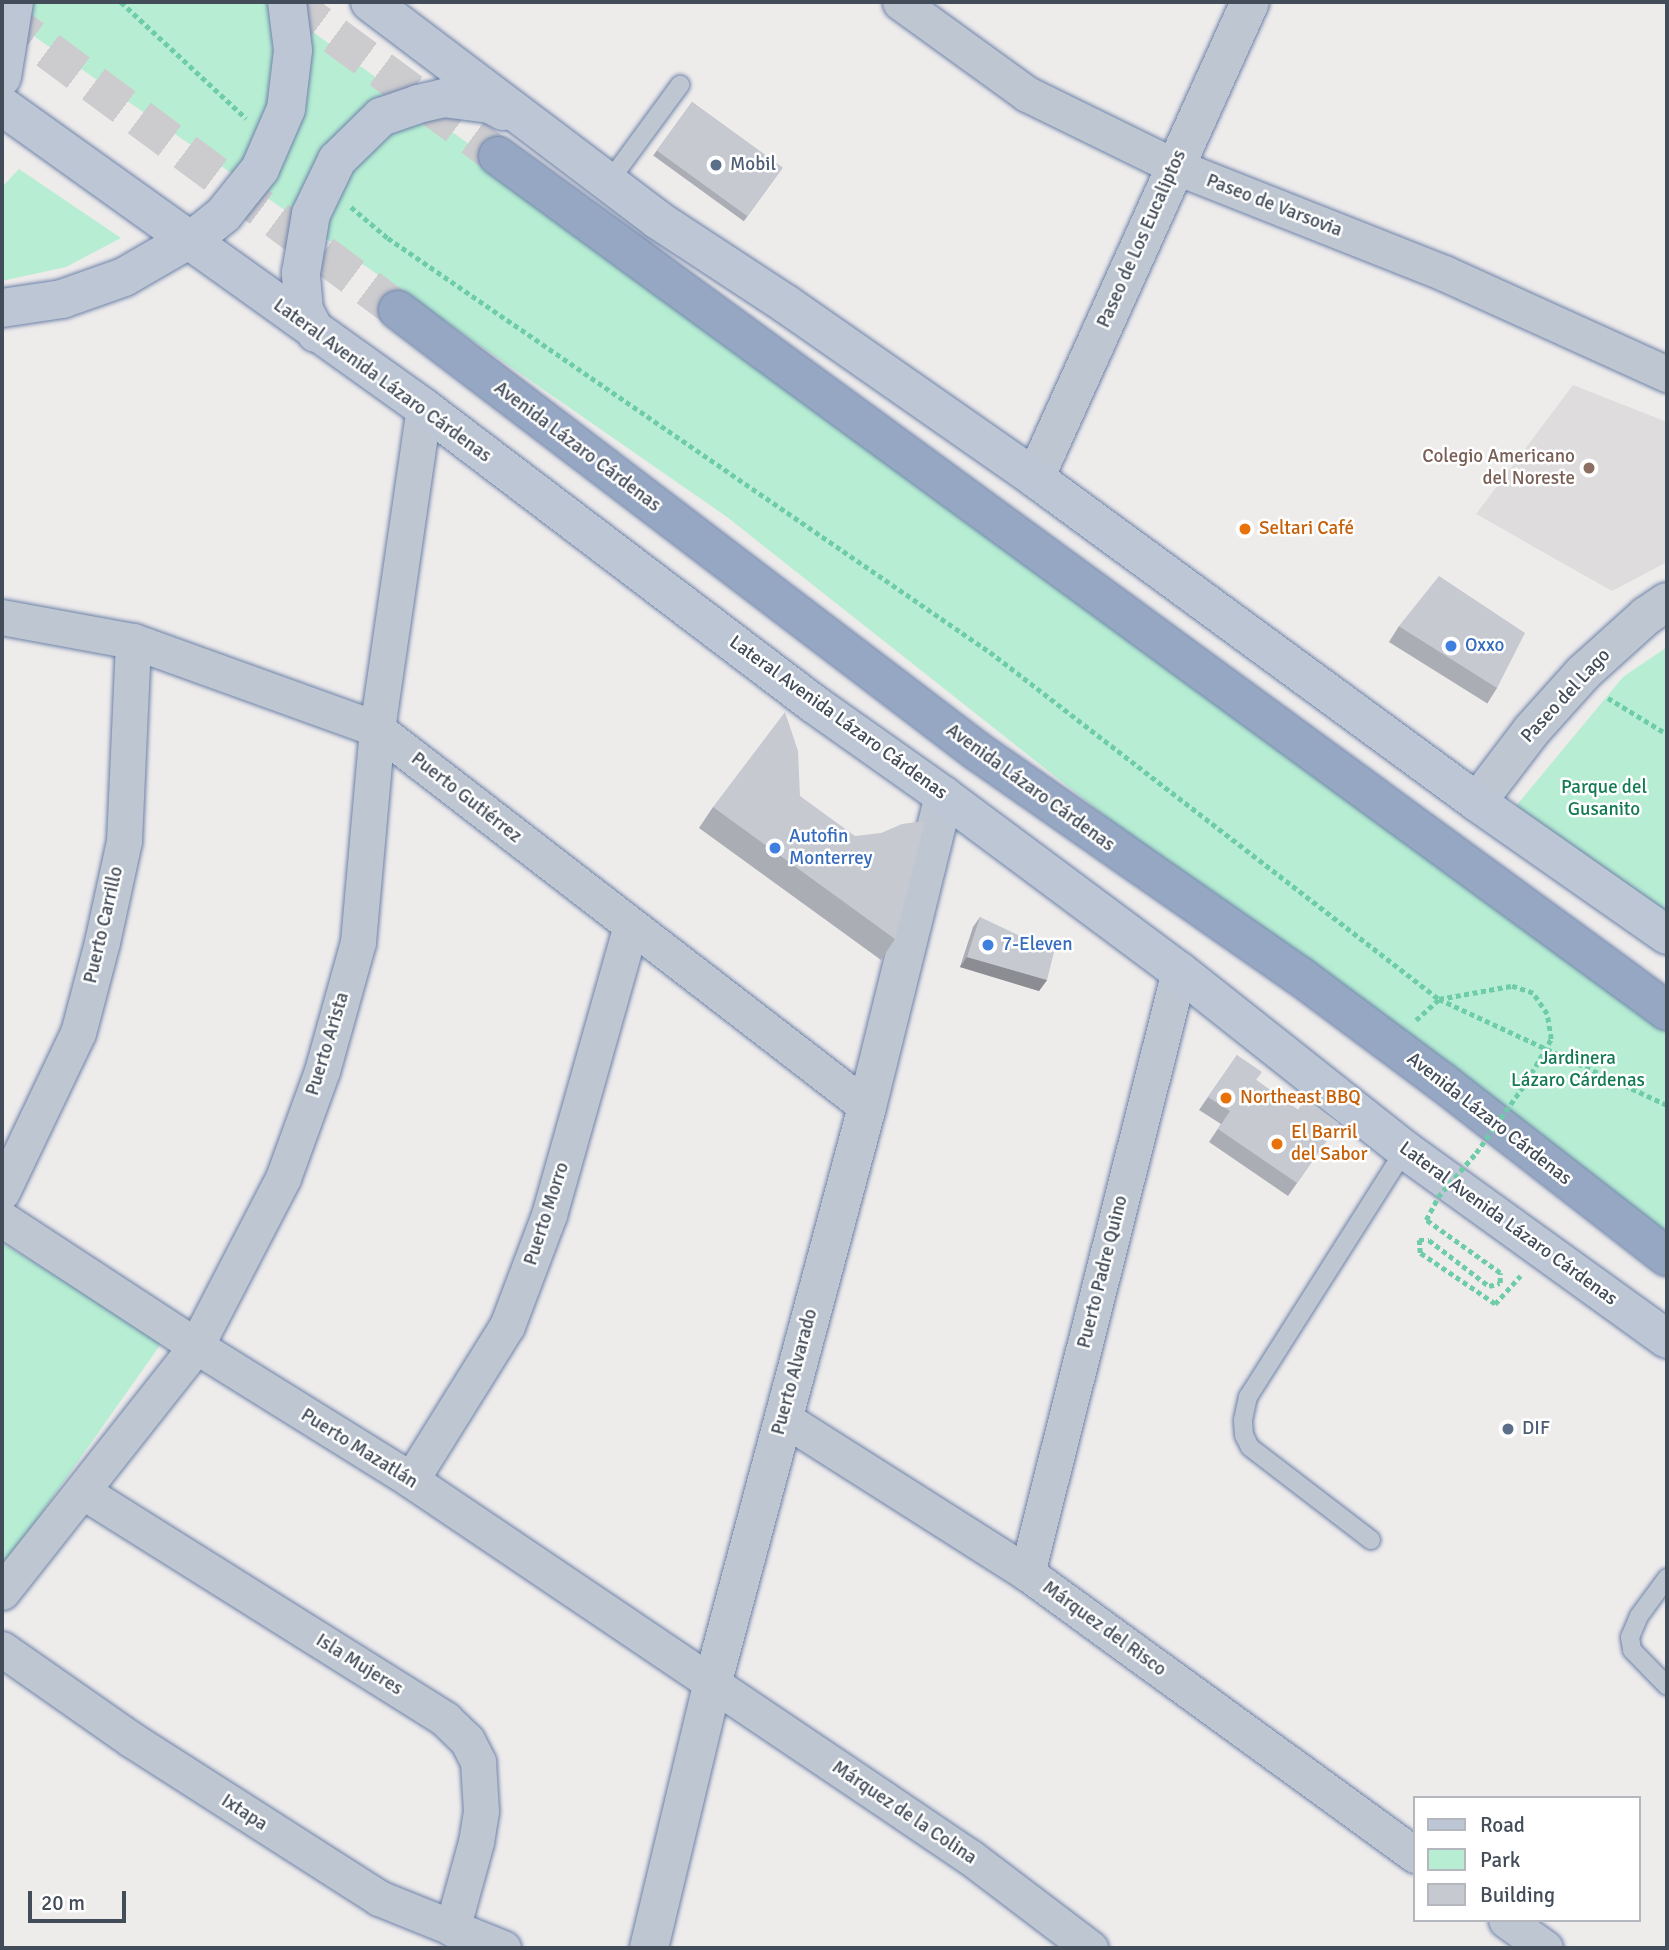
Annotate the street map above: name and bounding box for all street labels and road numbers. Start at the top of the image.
street label: Paseo de Los Eucaliptos [1092,147,1192,331]
street label: Paseo de Varsovia [1203,170,1345,242]
street label: Lateral Avenida Lázaro Cárdenas [269,294,495,468]
street label: Avenida Lázaro Cárdenas [489,377,665,517]
street label: Lateral Avenida Lázaro Cárdenas [725,631,951,805]
street label: Paseo del Lago [1517,644,1615,748]
street label: Avenida Lázaro Cárdenas [941,719,1119,857]
street label: Puerto Gutiérrez [406,748,526,848]
street label: Puerto Carrillo [79,864,129,986]
street label: Puerto Arista [301,990,355,1098]
street label: Avenida Lázaro Cárdenas [1402,1048,1576,1190]
street label: Lateral Avenida Lázaro Cárdenas [1395,1137,1621,1311]
street label: Puerto Morro [520,1160,574,1268]
street label: Puerto Padre Quino [1073,1193,1133,1351]
street label: Puerto Alvarado [767,1306,823,1438]
street label: Puerto Mazatlán [296,1404,422,1494]
street label: Márquez del Risco [1038,1576,1170,1682]
street label: Isla Mujeres [311,1629,407,1701]
street label: Márquez de la Colina [827,1756,981,1870]
street label: Ixtapa [217,1790,271,1836]

